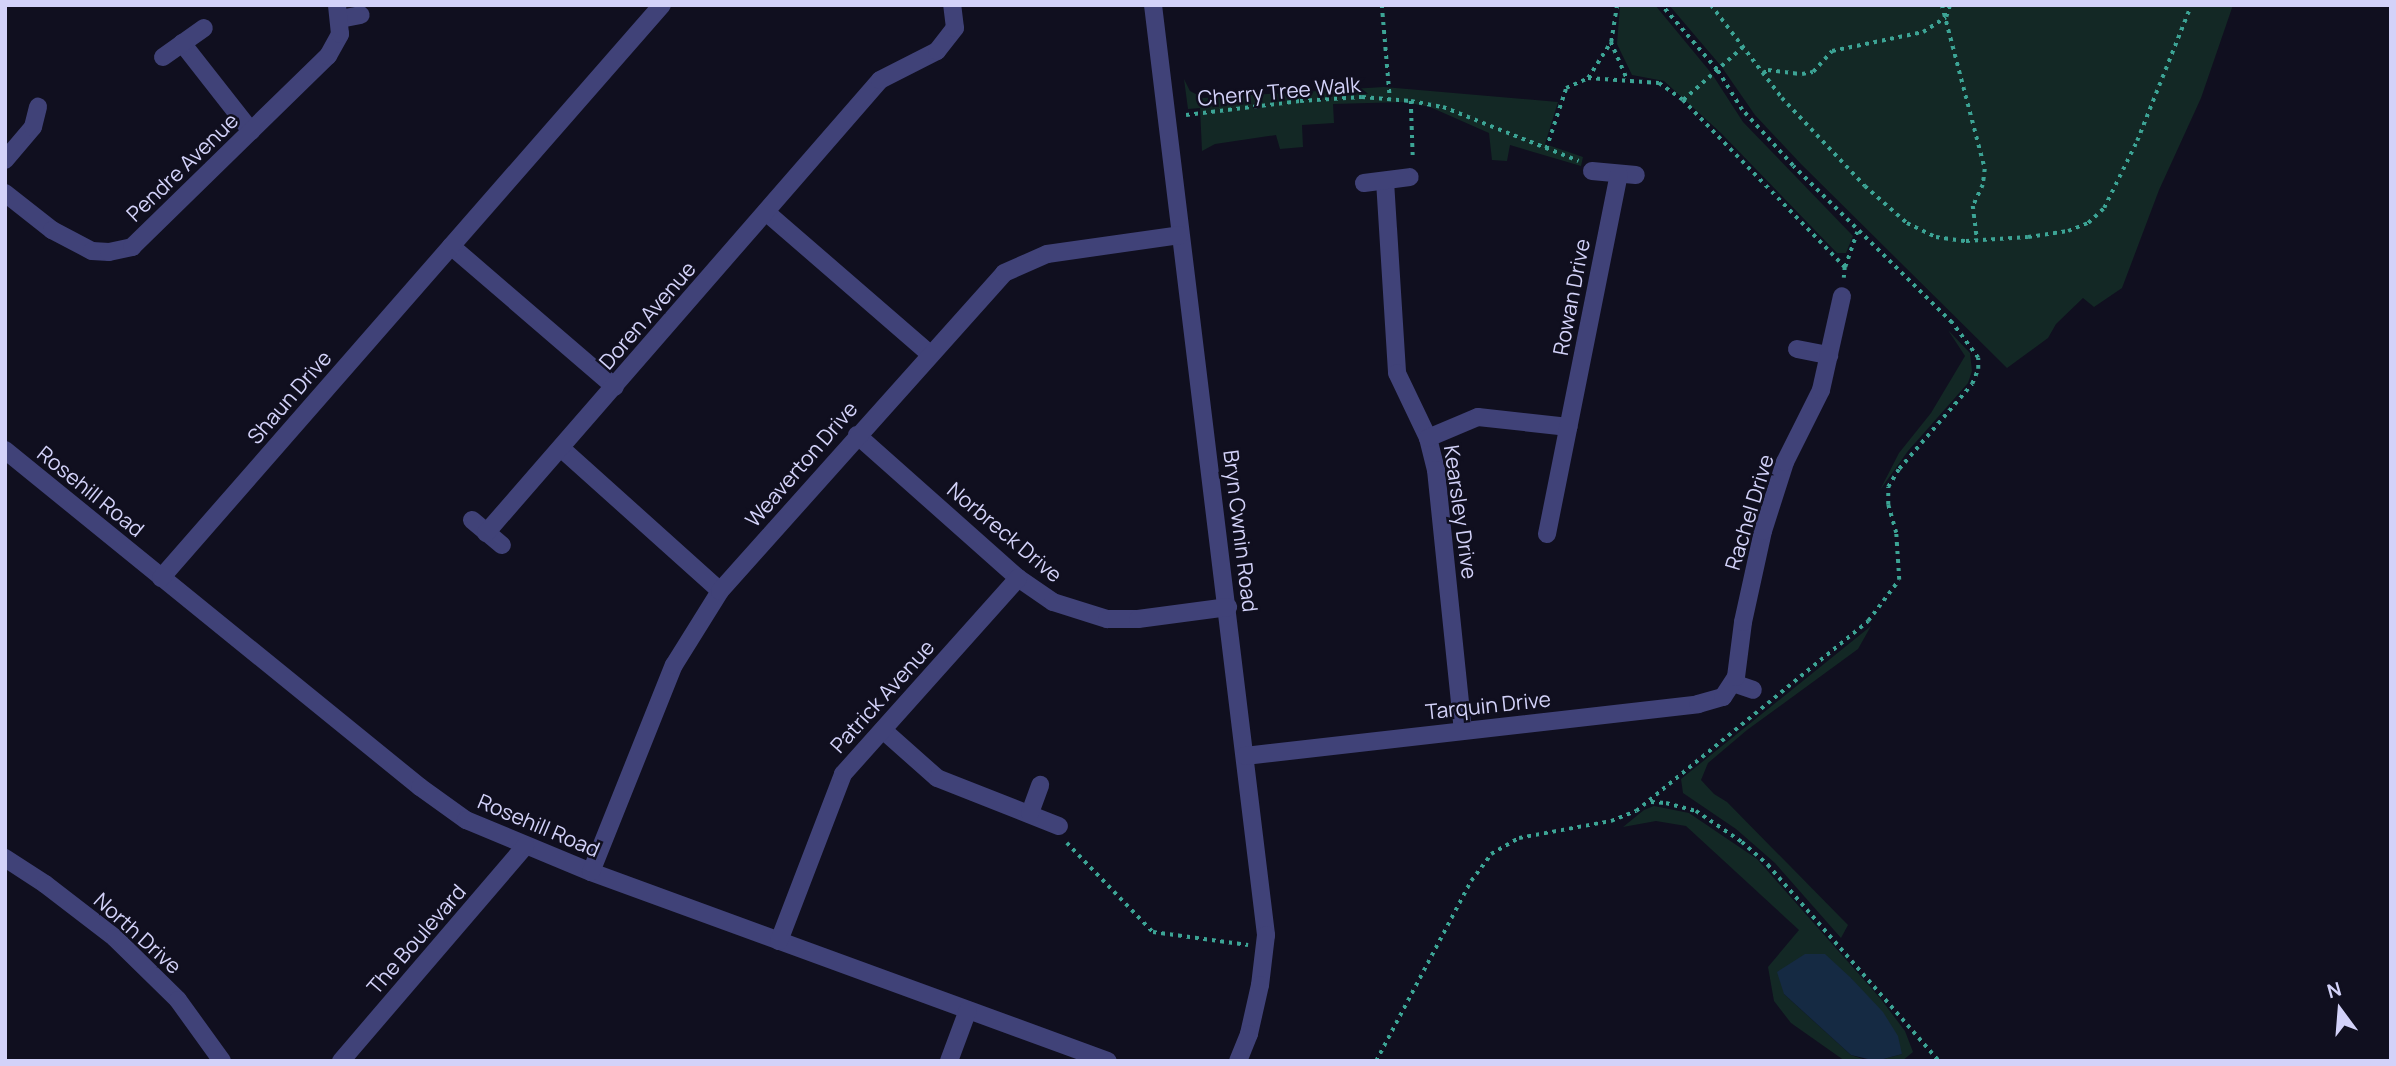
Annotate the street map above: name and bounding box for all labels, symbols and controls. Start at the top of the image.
street label: Cherry Tree Walk [1197,71,1361,111]
street label: Pendre Avenue [121,108,243,226]
street label: Rowan Drive [1547,237,1595,357]
street label: Doren Avenue [593,256,701,374]
street label: Shaun Drive [242,345,336,449]
street label: Weaverton Drive [740,396,862,532]
street label: Rosehill Road [33,440,149,542]
street label: Kearsley Drive [1439,443,1483,581]
street label: Bryn Cwnin Road [1219,449,1263,613]
street label: Rachel Drive [1719,451,1779,573]
street label: Norbreck Drive [943,477,1067,587]
street label: Patrick Avenue [825,634,939,758]
street label: Tarquin Drive [1424,686,1552,724]
street label: Rosehill Road [474,788,604,862]
street label: The Boulevard [361,879,471,999]
street label: North Drive [89,887,187,979]
north arrow [2305,975,2375,1045]
text: N [2324,975,2344,1004]

